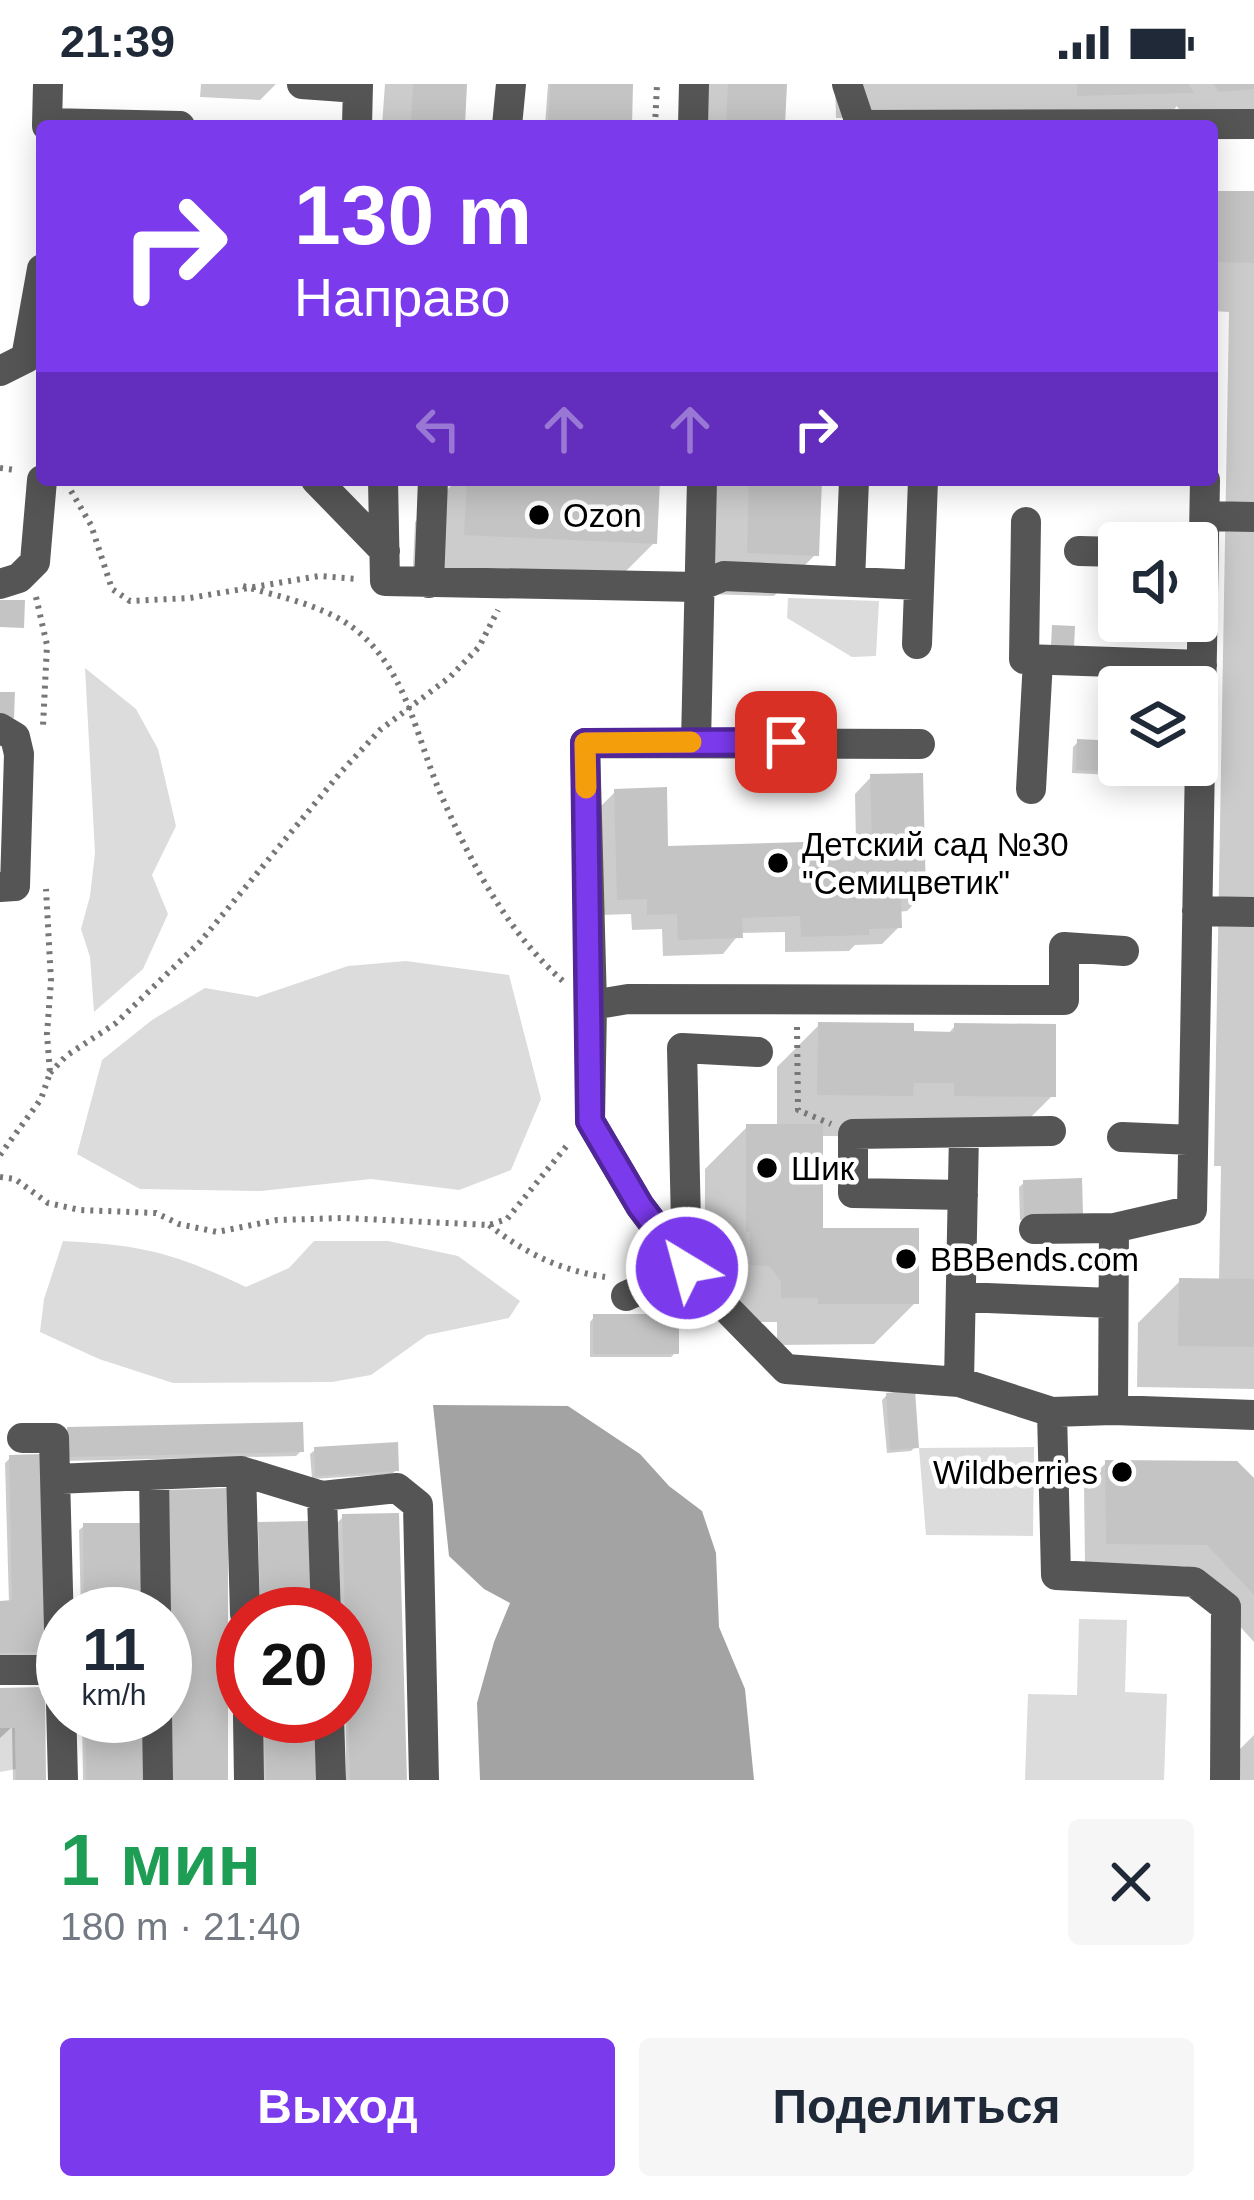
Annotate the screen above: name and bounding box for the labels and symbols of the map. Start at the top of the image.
place label: Ozon [563,497,642,534]
marker: Ozon [526,502,552,528]
pin [735,691,837,793]
place label: Детский сад №30 "Семицветик" [802,826,1069,901]
marker: Детский сад №30 "Семицветик" [765,850,791,876]
place label: Шик [791,1150,855,1187]
marker: Шик [754,1155,780,1181]
position arrow [624,1205,750,1331]
place label: BBBends.com [930,1241,1139,1278]
marker: BBBends.com [893,1246,919,1272]
place label: Wildberries [933,1454,1098,1491]
marker: Wildberries [1109,1459,1135,1485]
speed limit sign: 20 [216,1587,372,1743]

